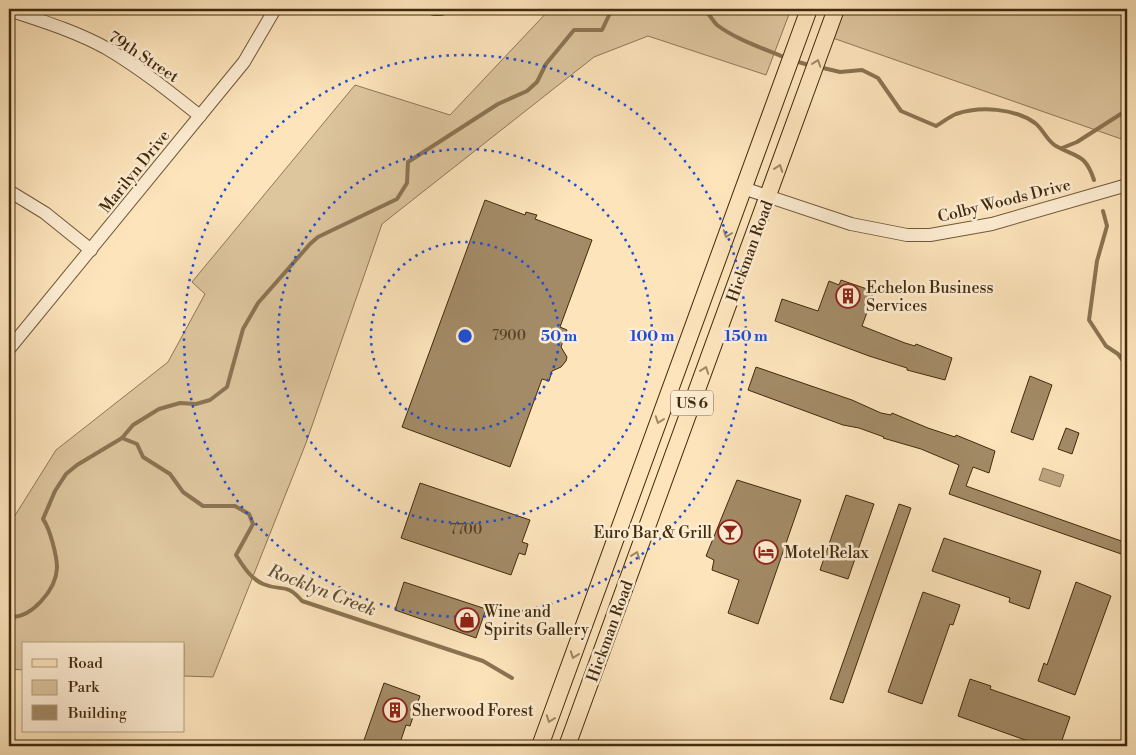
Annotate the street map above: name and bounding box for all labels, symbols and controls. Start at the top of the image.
street label: 79th Street [105,27,183,87]
one-way arrow [811,59,821,68]
street label: Marilyn Drive [95,126,174,217]
one-way arrow [773,164,783,173]
street label: Colby Woods Drive [936,175,1073,227]
street label: Hickman Road [722,198,778,305]
one-way arrow [723,229,733,238]
place label: Echelon Business Services [866,278,993,316]
building icon: Echelon Business Services [835,283,861,309]
centre of rings [456,327,474,345]
house number: 7900 [492,327,526,345]
text: 50 m [541,327,577,346]
text: 100 m [630,327,675,346]
text: 150 m [724,327,768,346]
one-way arrow [699,366,709,375]
road number: US 6 [671,390,713,416]
one-way arrow [655,415,665,424]
bar icon: Euro Bar & Grill [717,519,743,545]
house number: 7700 [450,521,482,539]
place label: Euro Bar & Grill [593,523,712,543]
hotel icon: Motel Relax [753,539,779,565]
place label: Motel Relax [784,543,869,563]
one-way arrow [630,551,640,560]
water label: Rocklyn Creek [264,559,379,622]
street label: Hickman Road [582,578,638,685]
place label: Wine and Spirits Gallery [483,602,589,640]
shop icon: Wine and Spirits Gallery [454,607,480,633]
legend [22,642,185,732]
one-way arrow [570,650,580,659]
text: Road [68,654,103,673]
text: Park [68,678,100,697]
building icon: Sherwood Forest [382,697,408,723]
place label: Sherwood Forest [412,701,534,721]
text: Building [67,704,127,723]
one-way arrow [546,714,556,723]

